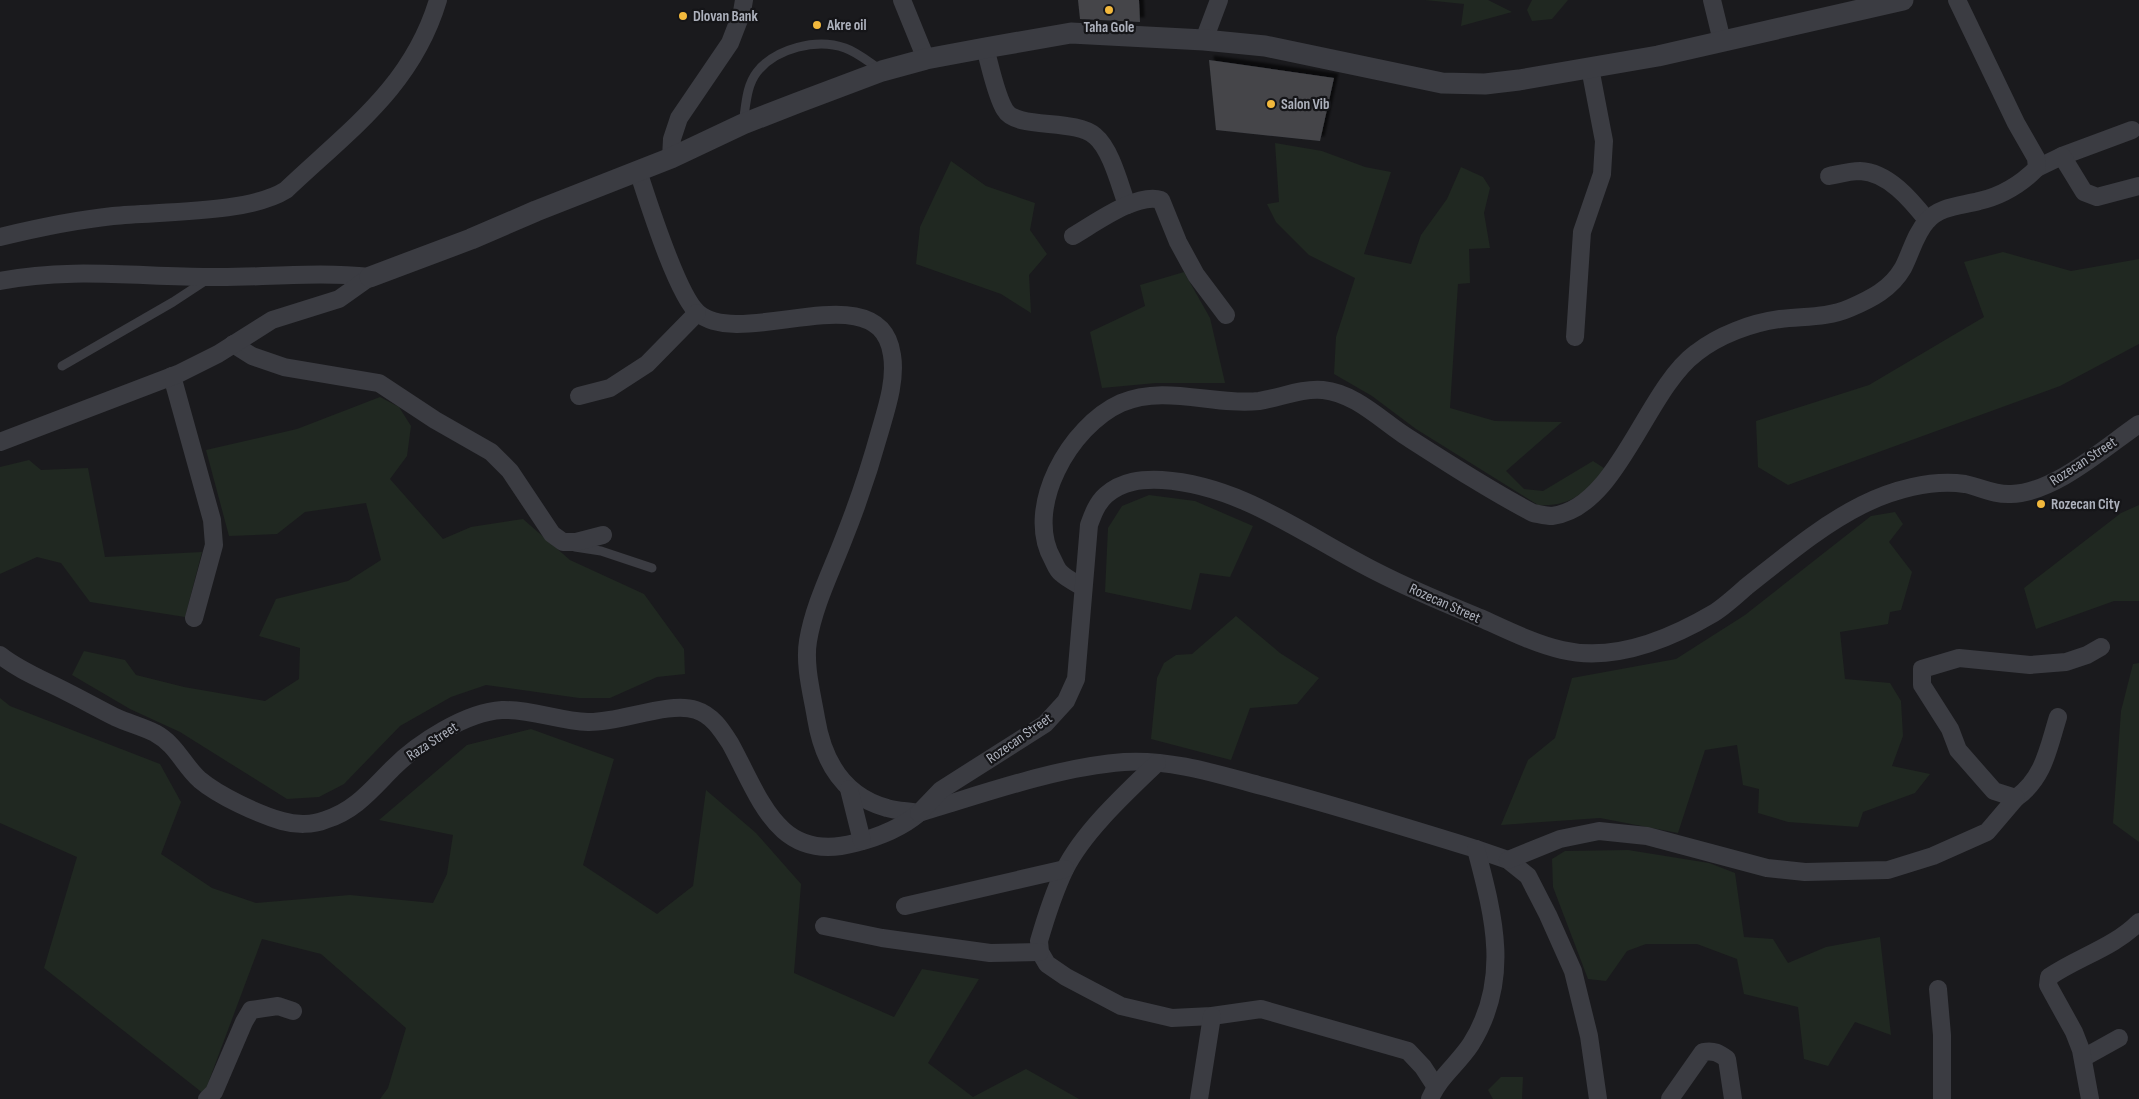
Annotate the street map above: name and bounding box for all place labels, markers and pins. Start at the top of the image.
marker: Taha Gole [1103,4,1115,16]
place label: Dlovan Bank [693,7,758,26]
marker: Dlovan Bank [677,10,689,22]
place label: Akre oil [826,16,866,35]
place label: Taha Gole [1084,18,1134,37]
marker: Akre oil [811,19,823,31]
place label: Salon Vib [1281,95,1329,114]
marker: Salon Vib [1265,98,1277,110]
place label: Rozecan City [2051,495,2121,514]
marker: Rozecan City [2035,498,2047,510]

